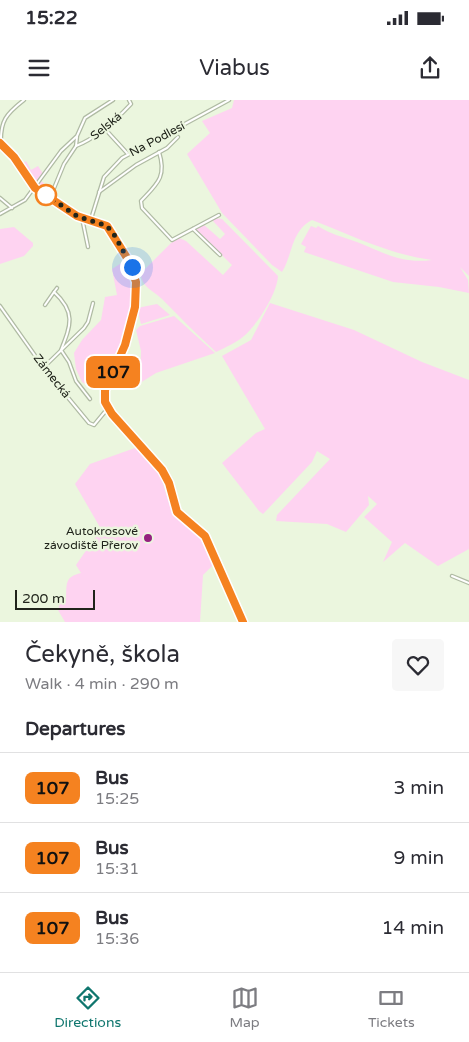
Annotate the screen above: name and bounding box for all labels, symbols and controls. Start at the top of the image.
text: 15:22 [25,7,78,29]
icon: menu [25,54,53,82]
icon: share [416,54,444,82]
text: Viabus [199,55,270,81]
street label: Selská [88,109,124,143]
street label: Na Podlesí [127,119,187,159]
unlabelled marker [35,184,57,206]
your location [120,255,145,280]
street label: Zámecká [31,351,73,401]
line badge: 107 [84,356,142,388]
text: 107 [96,361,130,383]
place label: Autokrosové závodiště Přerov [44,524,139,552]
marker: Autokrosové závodiště Přerov [142,532,154,544]
scale bar [15,587,95,610]
text: 200 m [22,590,65,607]
button: heart [392,639,444,691]
text: Čekyně, škola [25,640,180,669]
text: Walk · 4 min · 290 m [25,674,179,694]
text: Departures [25,718,125,740]
text: Bus [95,767,129,789]
text: 107 [36,777,69,799]
text: 3 min [393,777,444,799]
text: 15:25 [95,789,139,809]
text: Bus [95,837,129,859]
text: 107 [36,847,69,869]
text: 9 min [393,847,444,869]
text: 15:31 [95,859,139,879]
text: Bus [95,907,129,929]
text: 107 [36,917,69,939]
text: 14 min [381,917,444,939]
text: 15:36 [95,929,139,949]
tab: Directions [54,984,121,1031]
tab: Map [229,984,260,1031]
tab: Tickets [368,984,415,1031]

